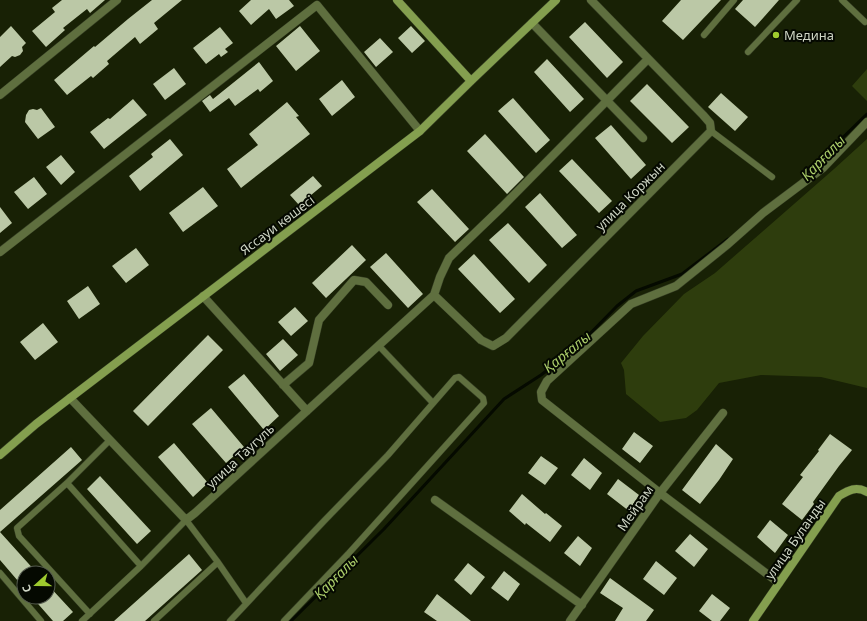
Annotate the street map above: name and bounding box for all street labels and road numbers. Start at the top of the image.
street label: улица Коржын [591,157,669,235]
street label: Яссауи көшесі [236,191,318,259]
street label: улица Таугуль [202,420,278,492]
street label: Мейрам [613,481,657,535]
street label: улица Буланды [760,495,830,583]

